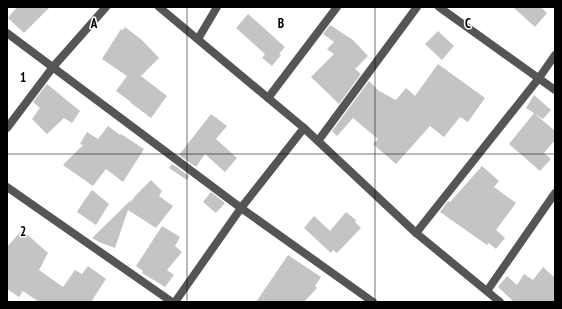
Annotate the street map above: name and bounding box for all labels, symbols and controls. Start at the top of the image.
text: A [90,15,98,32]
text: B [278,15,284,32]
text: C [465,15,471,32]
text: 1 [20,69,26,86]
text: 2 [20,223,26,240]

